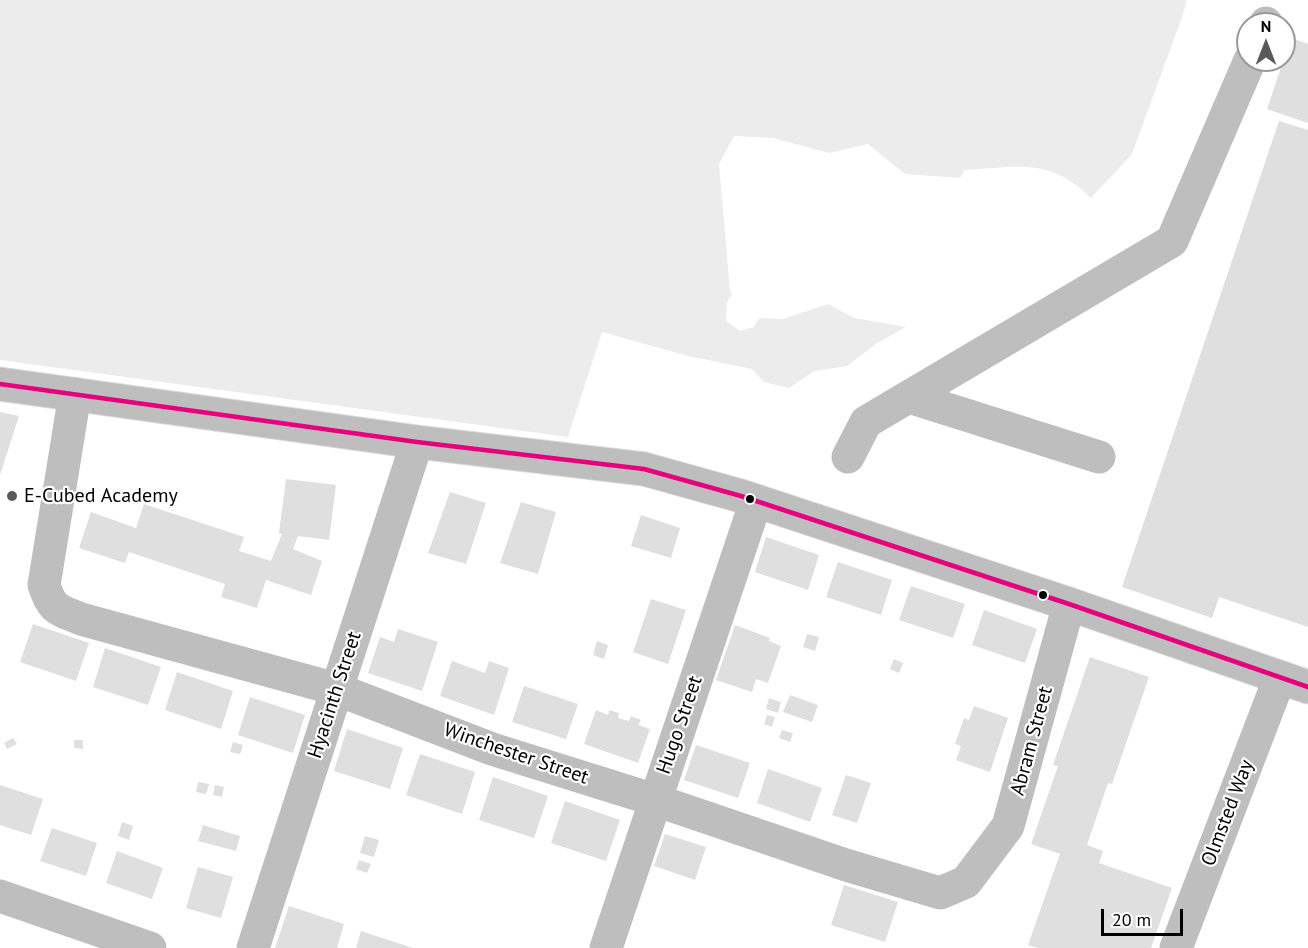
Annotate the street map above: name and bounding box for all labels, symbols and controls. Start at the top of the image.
north arrow [1236,12,1296,72]
text: N [1261,16,1271,36]
place label: E-Cubed Academy [24,484,178,508]
marker: E-Cubed Academy [5,489,19,503]
unlabelled marker [744,493,756,505]
unlabelled marker [1037,589,1049,601]
street label: Hyacinth Street [303,628,367,762]
street label: Hugo Street [652,673,708,777]
street label: Abram Street [1006,684,1058,798]
street label: Winchester Street [441,718,591,790]
street label: Olmsted Way [1197,756,1259,870]
scale bar [1104,897,1186,935]
text: 20 m [1112,908,1151,931]

